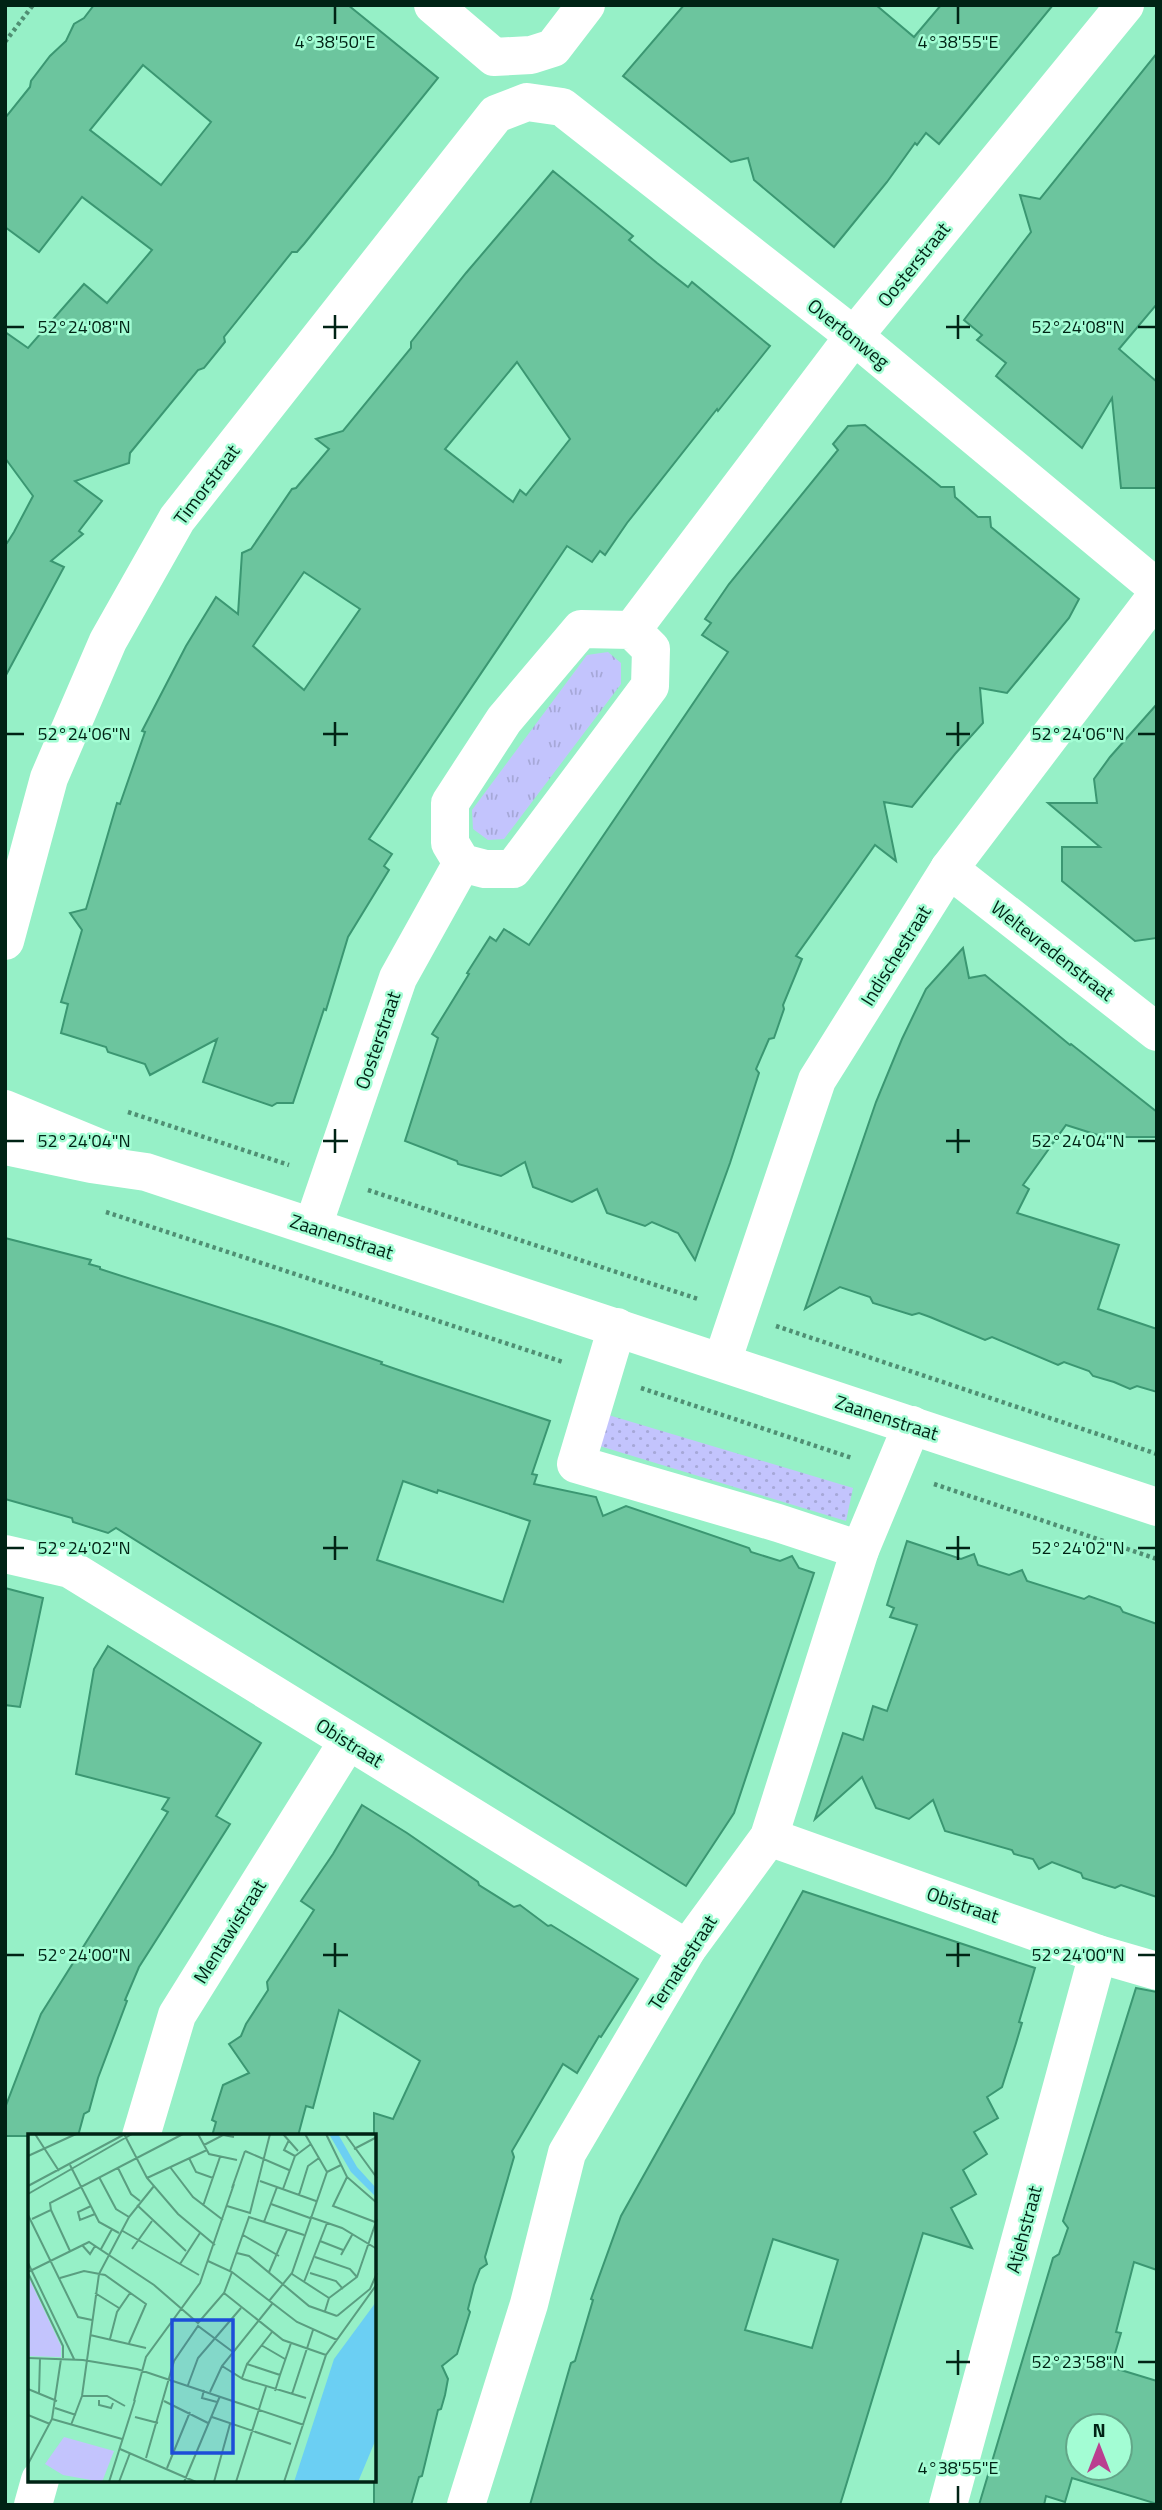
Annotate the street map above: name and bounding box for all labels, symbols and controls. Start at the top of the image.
text: 4°38'50"E [295,28,375,55]
text: 4°38'55"E [918,28,998,55]
street label: Oosterstraat [870,215,957,313]
street label: Overtonweg [802,291,896,375]
text: 52°24'08"N [37,313,131,340]
text: 52°24'08"N [1031,313,1125,340]
street label: Timorstraat [166,437,246,530]
text: 52°24'06"N [37,720,131,747]
text: 52°24'06"N [1031,720,1125,747]
street label: Weltevredenstraat [985,893,1121,1008]
street label: Indischestraat [853,899,938,1011]
street label: Oosterstraat [347,987,407,1093]
text: 52°24'04"N [37,1127,131,1154]
text: 52°24'04"N [1031,1127,1125,1154]
street label: Zaanenstraat [287,1206,398,1266]
street label: Zaanenstraat [832,1387,943,1447]
text: 52°24'02"N [37,1534,131,1561]
text: 52°24'02"N [1031,1534,1125,1561]
street label: Obistraat [311,1710,390,1774]
street label: Mentawistraat [185,1873,273,1989]
street label: Obistraat [923,1878,1003,1930]
street label: Ternatestraat [640,1908,724,2015]
text: 52°24'00"N [37,1941,131,1968]
text: 52°24'00"N [1031,1941,1125,1968]
inset map [28,2134,376,2482]
street label: Atjehstraat [997,2182,1049,2276]
text: 52°23'58"N [1031,2348,1125,2375]
north arrow [1064,2412,1134,2482]
text: N [1092,2415,1106,2444]
text: 4°38'55"E [918,2454,998,2481]

